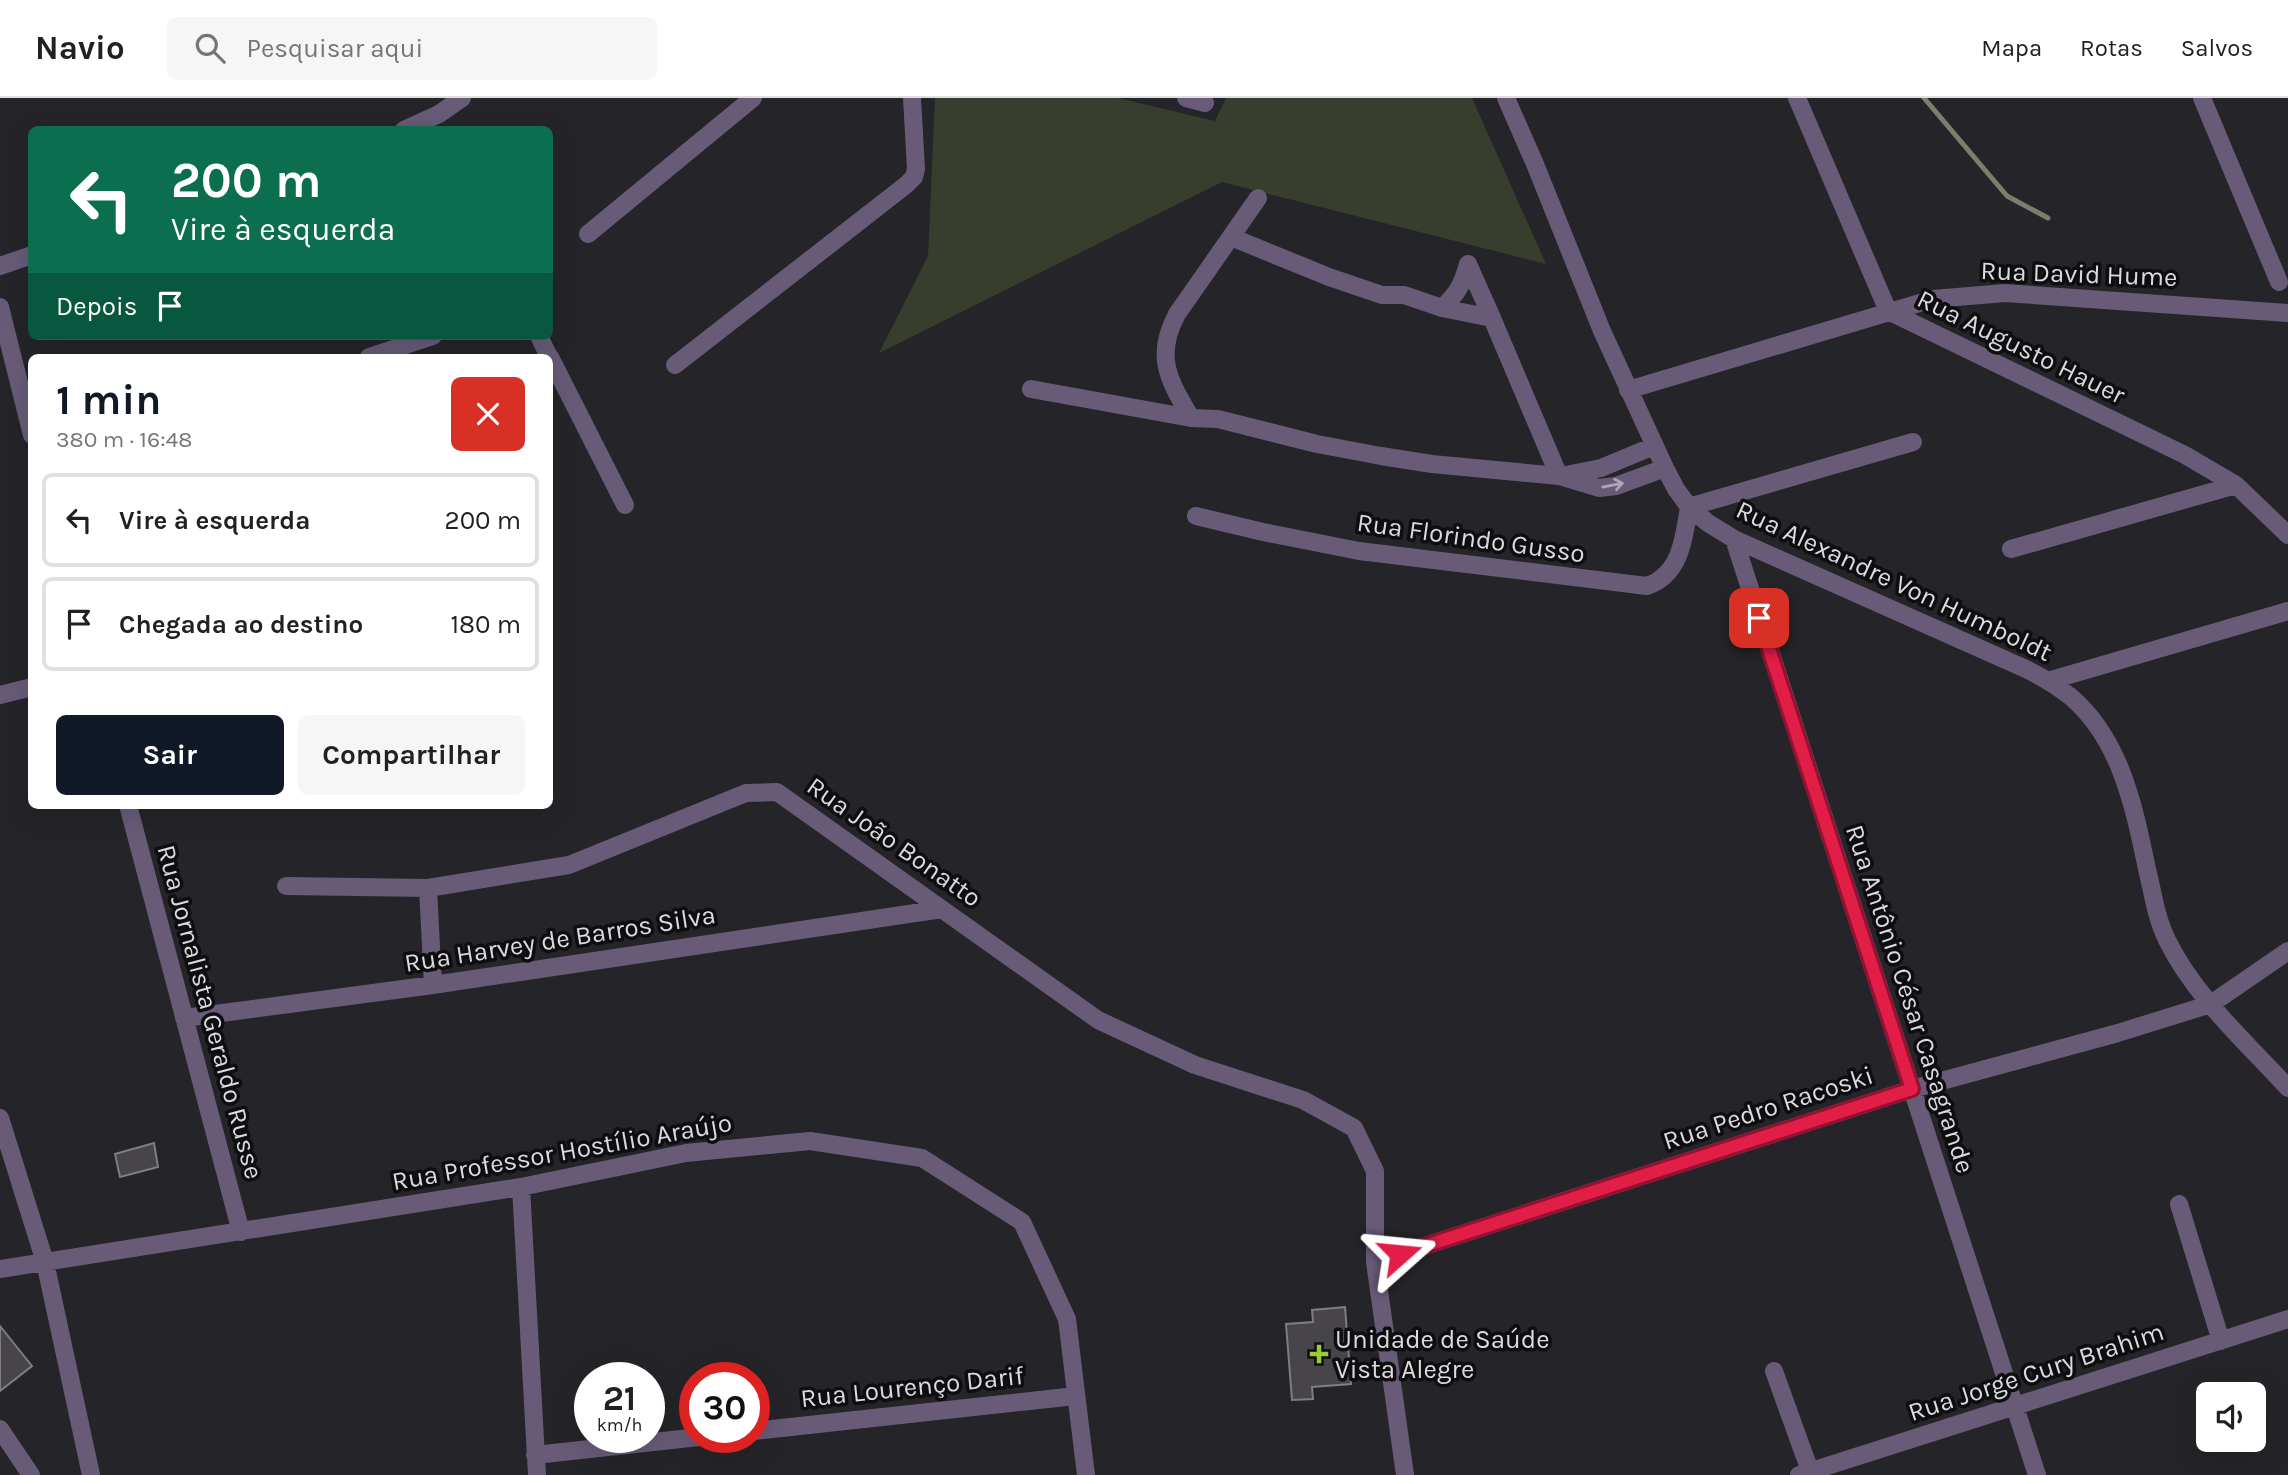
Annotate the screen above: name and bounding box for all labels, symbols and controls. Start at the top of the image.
search box [167,17,657,80]
text: Navio [35,29,125,67]
icon: search [191,29,229,67]
text: Pesquisar aqui [247,33,423,64]
text: Mapa [1981,34,2042,62]
text: Rotas [2080,34,2143,62]
text: Salvos [2181,34,2253,62]
text: 200 m [171,152,322,209]
icon: left [56,154,147,245]
text: Vire à esquerda [171,211,395,248]
street label: Rua David Hume [1980,255,2178,293]
street label: Rua Augusto Hauer [1912,283,2130,411]
icon: arrive [151,287,189,325]
text: Depois [56,291,137,322]
text: 1 min [56,375,161,425]
button: close [451,377,525,451]
text: 380 m · 16:48 [56,426,192,453]
one-way arrow [1601,478,1623,491]
street label: Rua Alexandre Von Humboldt [1731,494,2057,668]
icon: left [60,501,98,539]
text: Vire à esquerda [119,505,310,536]
text: 200 m [445,505,521,536]
street label: Rua Florindo Gusso [1355,507,1587,569]
pin [1729,588,1789,648]
icon: arrive [1740,599,1778,637]
icon: arrive [60,605,98,643]
text: Chegada ao destino [119,609,363,640]
text: 180 m [451,609,521,640]
button: Sair [56,715,284,795]
button: Compartilhar [298,715,525,795]
street label: Rua João Bonatto [801,770,987,914]
street label: Rua Antônio César Casagrande [1839,821,1981,1177]
street label: Rua Jornalista Geraldo Russe [150,842,270,1182]
street label: Rua Harvey de Barros Silva [402,899,718,979]
street label: Rua Pedro Racoski [1659,1059,1877,1157]
street label: Rua Professor Hostílio Araújo [390,1107,734,1197]
position arrow [1363,1217,1437,1291]
street label: Rua Jorge Cury Brahim [1904,1316,2168,1428]
place label: Unidade de Saúde Vista Alegre [1335,1324,1550,1385]
marker: Unidade de Saúde Vista Alegre [1309,1344,1329,1364]
street label: Rua Lourenço Darif [799,1360,1026,1414]
speed limit sign: 30 [679,1362,770,1453]
text: 21 [603,1378,636,1419]
map controls [2196,1382,2266,1452]
button: sound [2196,1382,2266,1452]
text: km/h [597,1414,642,1436]

